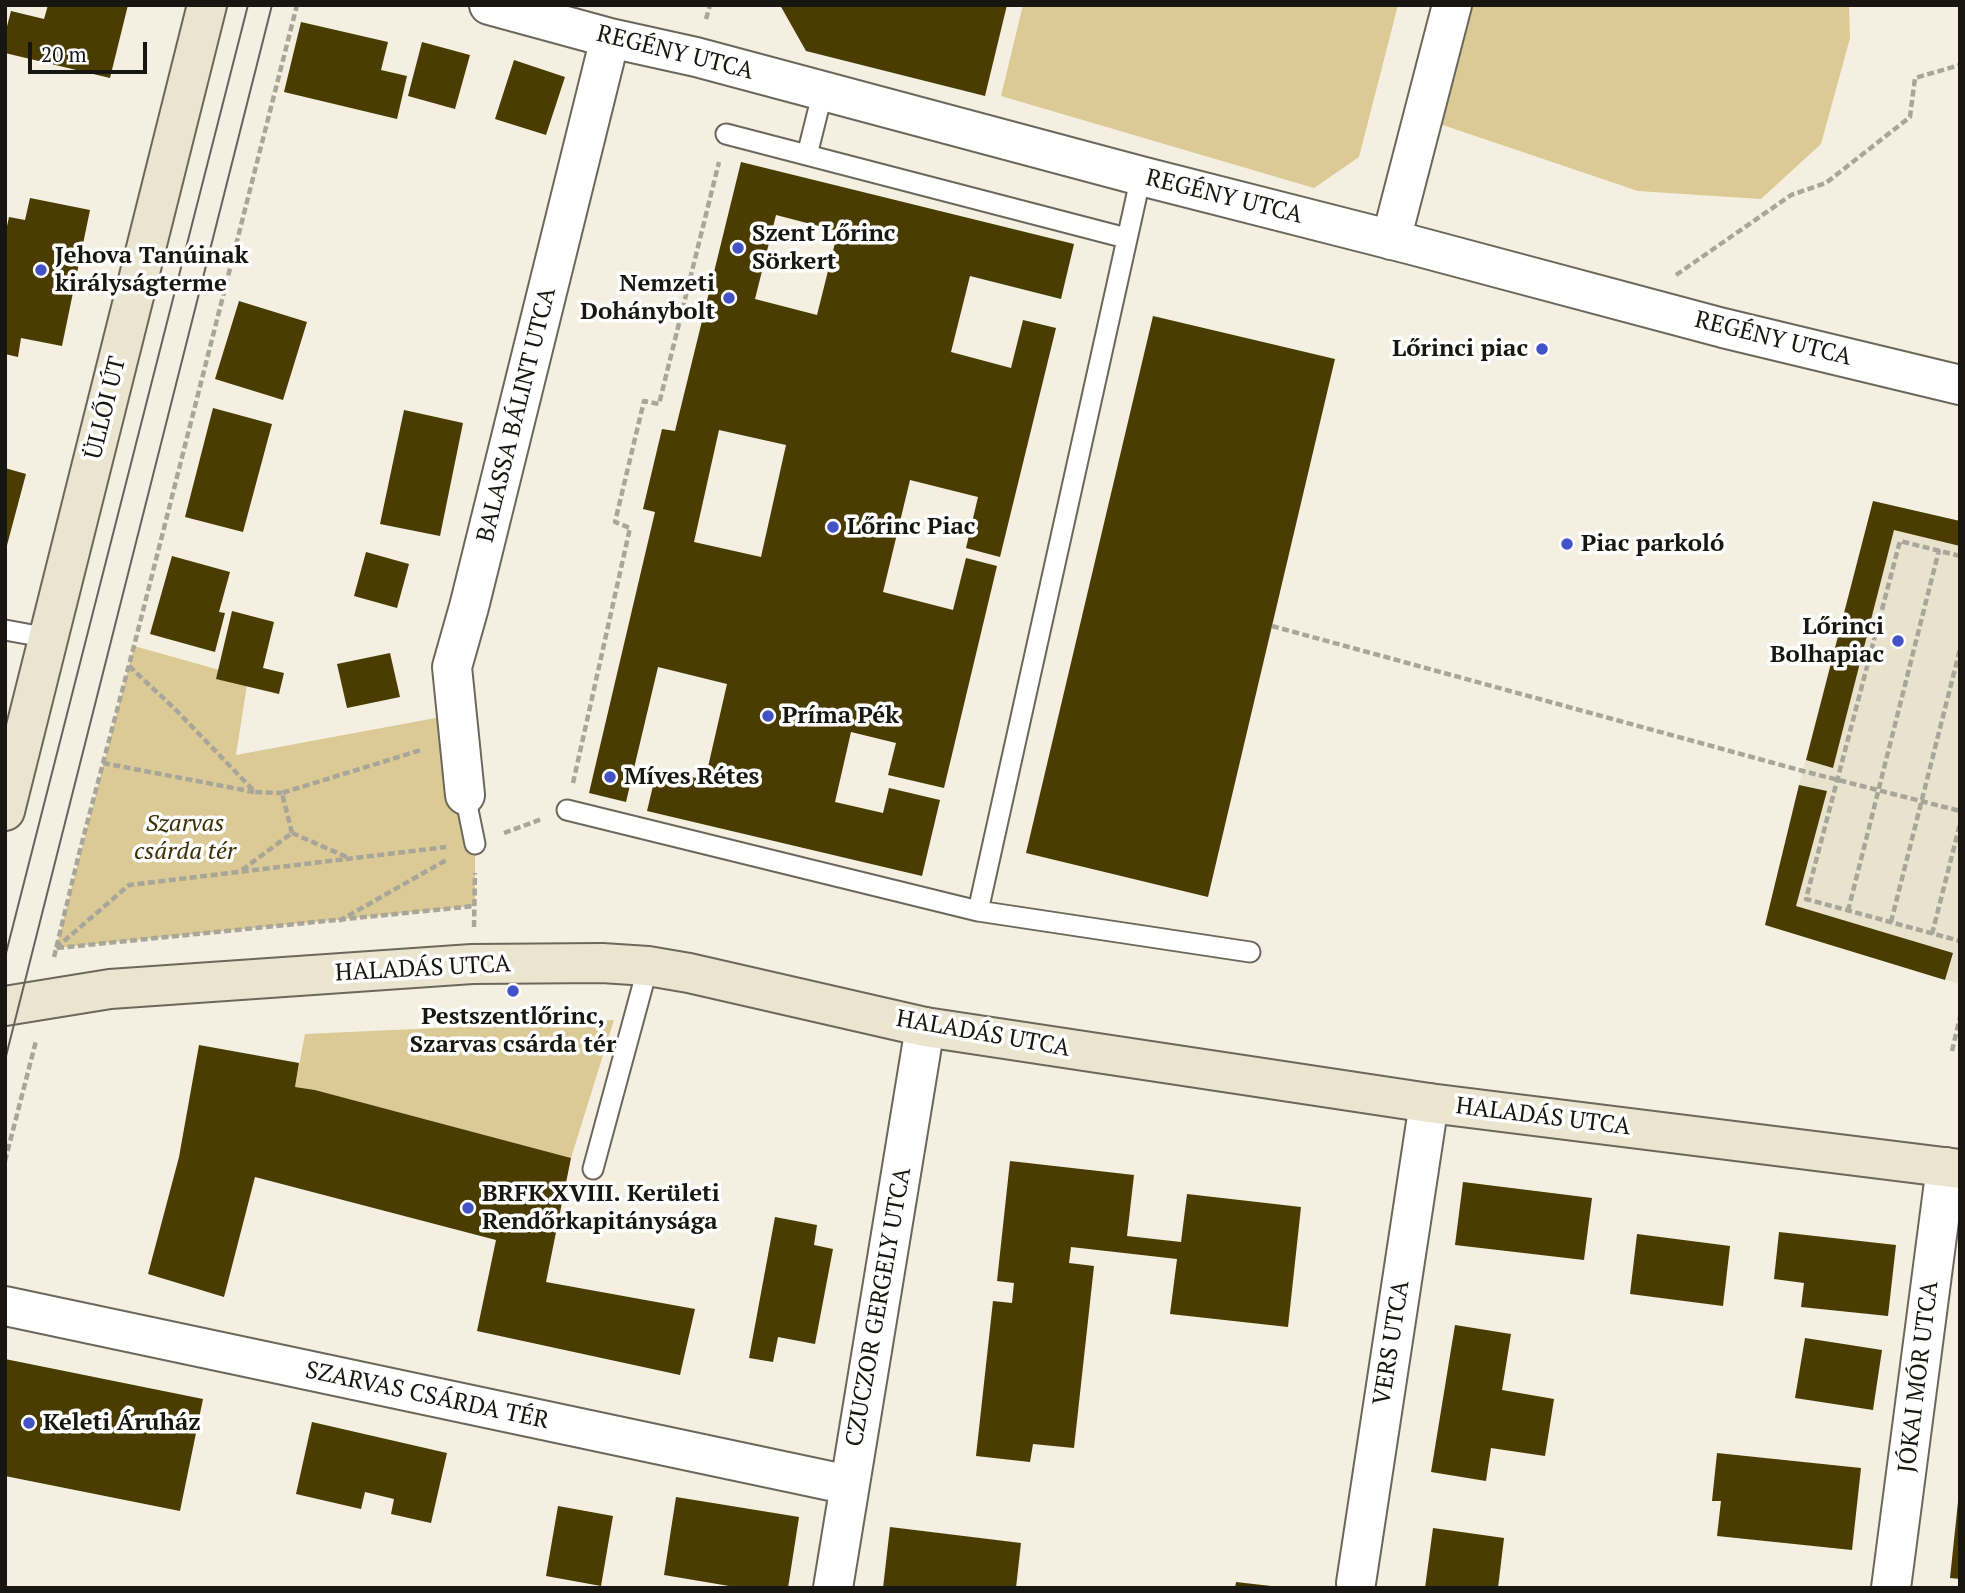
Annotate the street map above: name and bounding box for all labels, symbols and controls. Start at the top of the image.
street label: REGÉNY UTCA [594,20,756,86]
scale bar [32,28,150,72]
text: 20 m [41,40,87,68]
street label: REGÉNY UTCA [1143,164,1305,230]
place label: Szent Lőrinc Sörkert [752,220,895,276]
marker: Szent Lőrinc Sörkert [730,240,746,256]
place label: Jehova Tanúinak királyságterme [55,242,249,298]
marker: Jehova Tanúinak királyságterme [33,262,49,278]
place label: Nemzeti Dohánybolt [580,270,715,326]
street label: BALASSA BÁLINT UTCA [471,285,563,545]
marker: Nemzeti Dohánybolt [721,290,737,306]
street label: REGÉNY UTCA [1692,306,1854,372]
place label: Lőrinci piac [1392,335,1528,363]
marker: Lőrinci piac [1534,341,1550,357]
street label: ÜLLŐI ÚT [79,354,133,462]
place label: Lőrinc Piac [847,513,975,541]
marker: Lőrinc Piac [825,519,841,535]
place label: Piac parkoló [1581,530,1724,558]
marker: Piac parkoló [1559,536,1575,552]
place label: Lőrinci Bolhapiac [1770,613,1884,669]
marker: Lőrinci Bolhapiac [1890,633,1906,649]
place label: Príma Pék [782,702,899,730]
marker: Príma Pék [760,708,776,724]
place label: Míves Rétes [624,763,759,791]
marker: Míves Rétes [602,769,618,785]
park label: Szarvas csárda tér [134,810,236,866]
street label: HALADÁS UTCA [334,950,512,988]
marker: Pestszentlőrinc, Szarvas csárda tér [505,983,521,999]
place label: Pestszentlőrinc, Szarvas csárda tér [410,1003,616,1059]
street label: HALADÁS UTCA [894,1005,1072,1063]
street label: HALADÁS UTCA [1454,1092,1632,1142]
street label: CZUCZOR GERGELY UTCA [840,1165,918,1449]
place label: BRFK XVIII. Kerületi Rendőrkapitánysága [482,1180,720,1236]
marker: BRFK XVIII. Kerületi Rendőrkapitánysága [460,1200,476,1216]
street label: VERS UTCA [1368,1278,1416,1408]
street label: JÓKAI MÓR UTCA [1893,1279,1945,1475]
street label: SZARVAS CSÁRDA TÉR [303,1356,551,1436]
place label: Keleti Áruház [43,1409,201,1437]
marker: Keleti Áruház [21,1415,37,1431]

